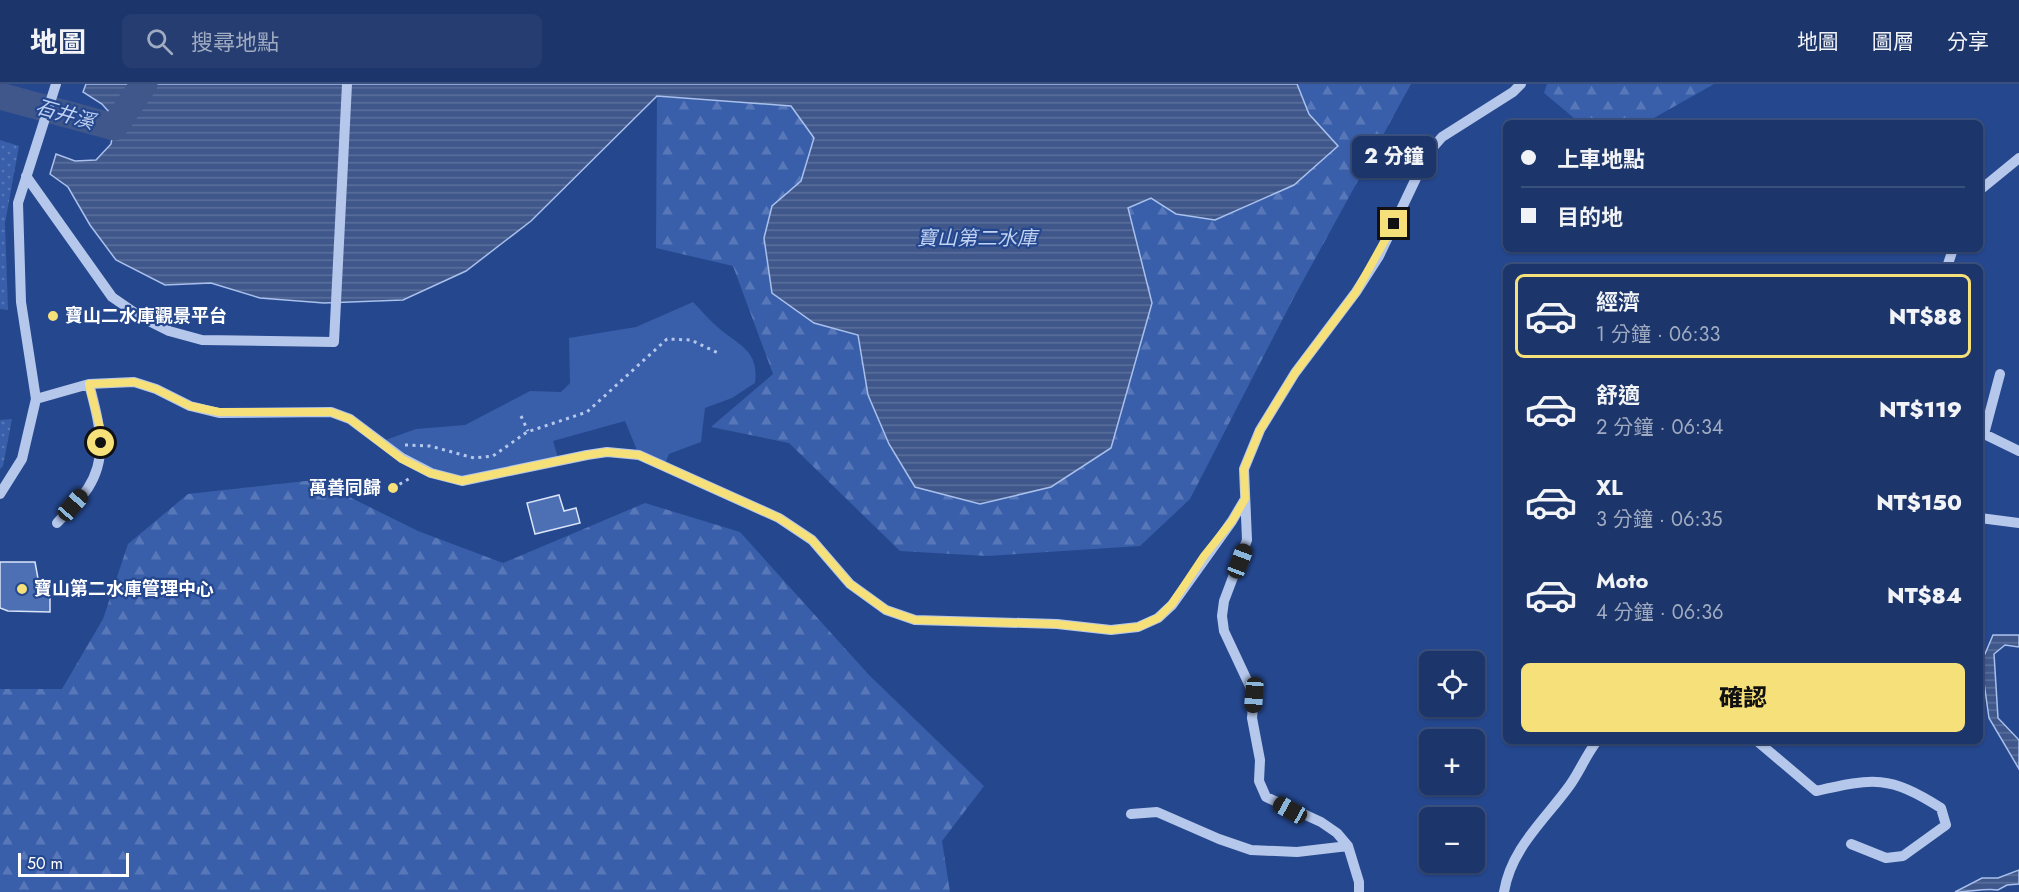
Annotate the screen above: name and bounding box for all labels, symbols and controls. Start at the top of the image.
search box [122,14,542,68]
text: 地圖 [30,22,86,63]
icon: search [143,25,176,58]
text: 搜尋地點 [191,26,279,58]
text: 地圖 [1797,27,1839,57]
text: 圖層 [1872,27,1914,57]
text: 分享 [1947,27,1989,57]
water label: 石井溪 [32,92,101,138]
callout: 2 分鐘 [1352,137,1436,179]
text: 2 分鐘 [1364,142,1424,171]
text: 上車地點 [1557,143,1645,175]
text: 目的地 [1557,201,1623,233]
route end [1380,210,1407,237]
water label: 寶山第二水庫 [917,224,1040,253]
text: 經濟 [1596,286,1640,318]
icon: car [1524,289,1578,343]
text: NT$88 [1889,300,1962,332]
place label: 寶山二水庫觀景平台 [65,303,227,329]
marker: 寶山二水庫觀景平台 [46,309,60,323]
text: 1 分鐘 · 06:33 [1596,320,1720,349]
text: 舒適 [1596,379,1640,411]
icon: car [1524,382,1578,436]
text: NT$119 [1879,393,1962,425]
text: 2 分鐘 · 06:34 [1596,413,1723,442]
route start [87,429,114,456]
text: XL [1596,471,1623,503]
place label: 萬善同歸 [309,475,381,501]
icon: car [1524,475,1578,529]
marker: 萬善同歸 [386,481,400,495]
car [54,486,92,524]
text: NT$150 [1876,486,1962,518]
text: 3 分鐘 · 06:35 [1596,505,1723,534]
car [1225,541,1255,581]
text: Moto [1596,564,1649,596]
icon: car [1524,568,1578,622]
place label: 寶山第二水庫管理中心 [34,576,214,602]
text: NT$84 [1887,579,1962,611]
marker: 寶山第二水庫管理中心 [15,582,29,596]
text: 4 分鐘 · 06:36 [1596,598,1724,627]
map controls [1419,651,1485,873]
button: locate [1419,651,1485,717]
button: 確認 [1521,663,1965,732]
car [1244,676,1264,714]
button: + [1419,729,1485,795]
car [1270,793,1310,827]
button: − [1419,807,1485,873]
scale bar [18,850,129,878]
text: 50 m [27,852,63,875]

